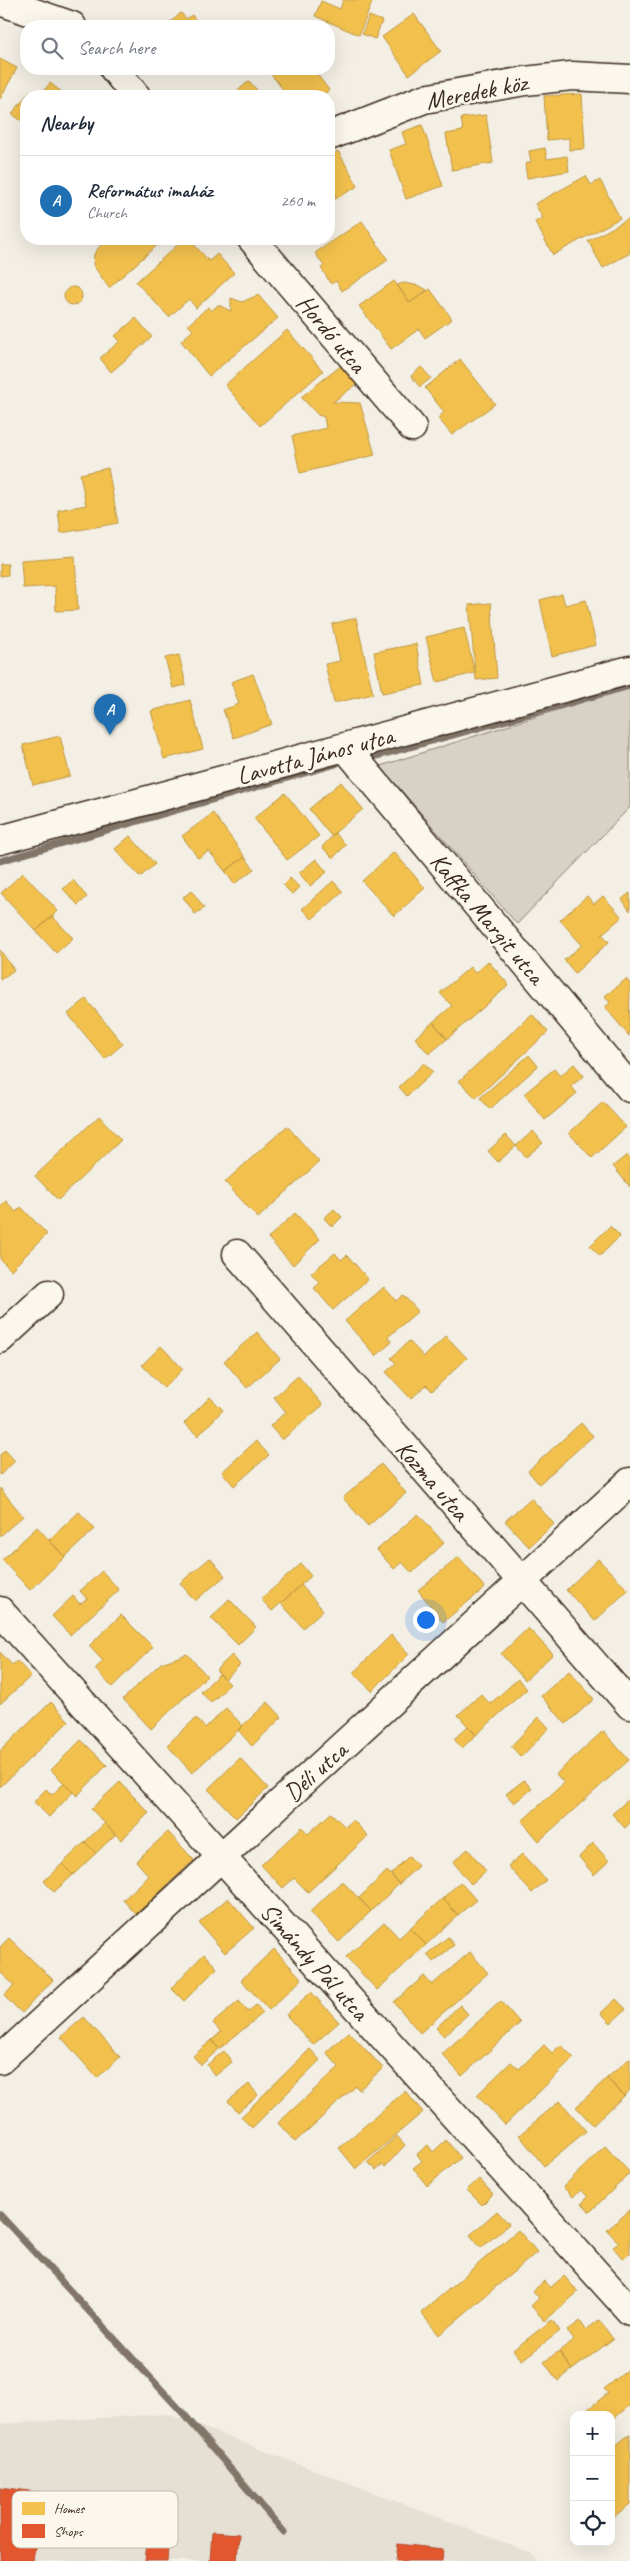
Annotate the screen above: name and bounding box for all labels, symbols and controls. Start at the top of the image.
search box [20,20,335,75]
icon: search [38,34,66,62]
text: Search here [78,36,155,60]
street label: Meredek köz [423,66,532,117]
text: Nearby [40,110,93,136]
text: Református imaház [87,179,212,203]
text: A [52,191,60,211]
text: 260 m [281,191,315,211]
text: Church [87,203,127,223]
street label: Hordó utca [289,288,375,381]
pin: A [94,694,126,735]
street label: Lavotta János utca [233,719,400,792]
street label: Kaffka Margit utca [423,846,553,993]
street label: Kozma utca [388,1434,477,1529]
your location [413,1607,439,1633]
street label: Déli utca [277,1733,356,1809]
street label: Simándy Pál utca [253,1896,377,2029]
map controls [570,2411,615,2546]
button: + [570,2411,615,2456]
button: − [570,2456,615,2501]
legend [12,2491,178,2548]
text: Homes [54,2500,85,2517]
button: locate [570,2501,615,2546]
text: Shops [54,2523,84,2540]

